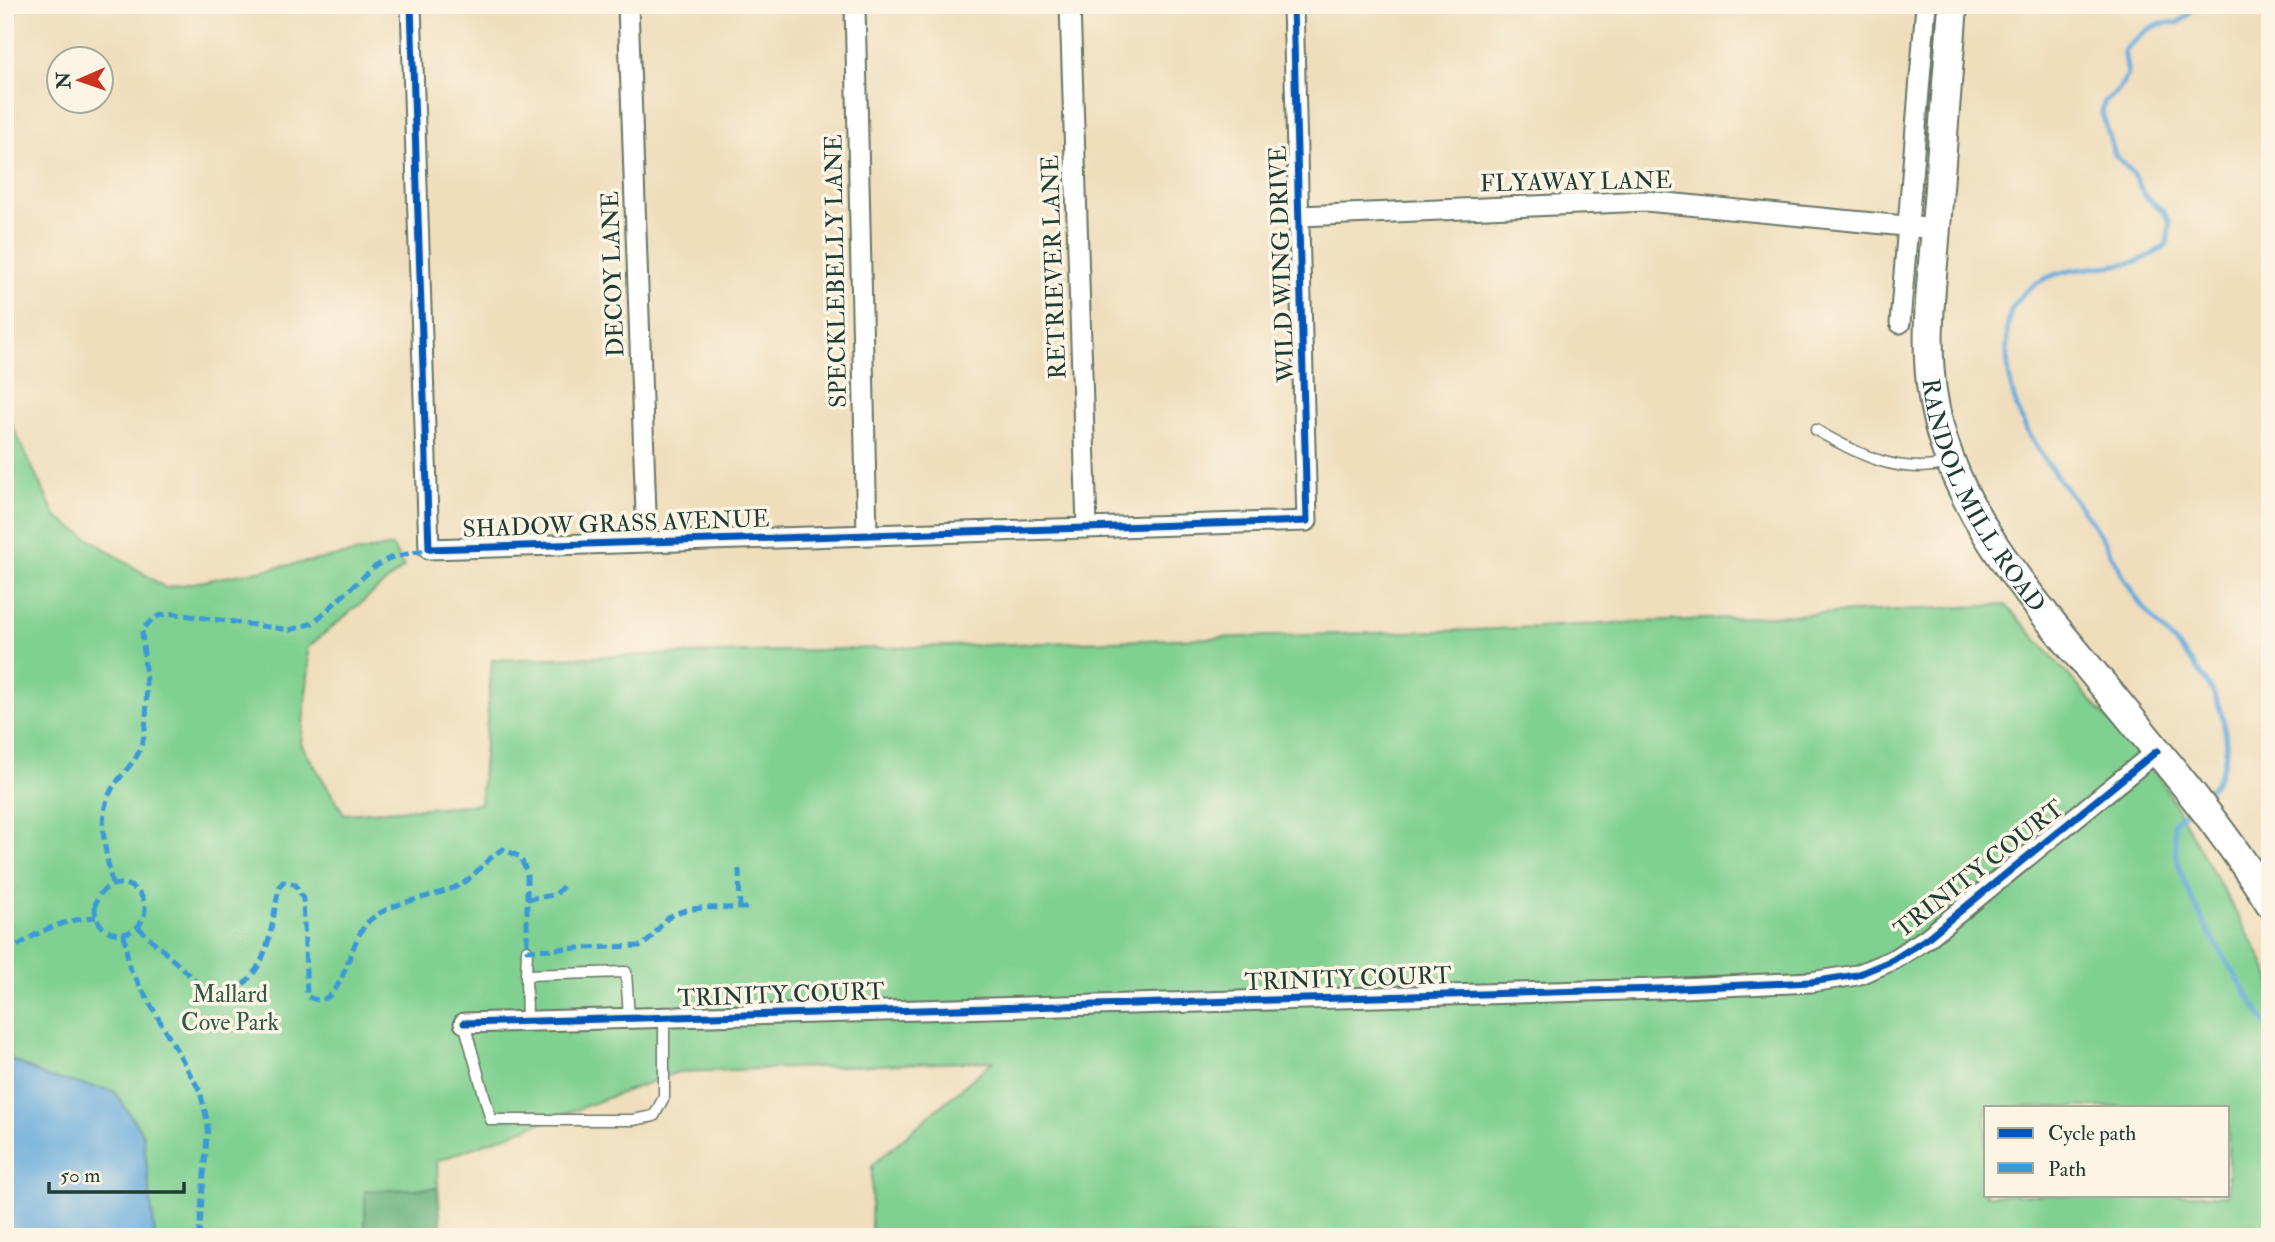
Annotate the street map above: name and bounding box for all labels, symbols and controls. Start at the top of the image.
north arrow [46,46,116,116]
text: N [52,71,76,90]
street label: SPECKLEBELLY LANE [818,134,854,408]
street label: WILD WING DRIVE [1262,145,1302,384]
street label: RETRIEVER LANE [1035,154,1073,380]
street label: FLYAWAY LANE [1480,165,1672,199]
street label: DECOY LANE [595,190,631,358]
street label: RANDOL MILL ROAD [1915,377,2053,618]
street label: SHADOW GRASS AVENUE [462,503,770,545]
street label: TRINITY COURT [1888,793,2070,945]
street label: TRINITY COURT [1244,960,1452,998]
street label: TRINITY COURT [677,976,885,1014]
park label: Mallard Cove Park [181,979,279,1038]
legend [1984,1106,2230,1196]
text: Cycle path [2048,1120,2136,1147]
scale bar [49,1151,184,1195]
text: Path [2048,1156,2086,1183]
text: 50 m [60,1162,101,1189]

